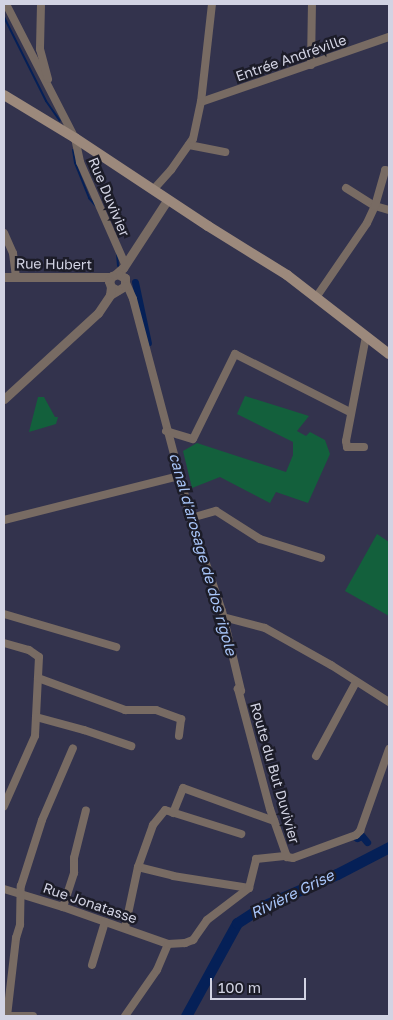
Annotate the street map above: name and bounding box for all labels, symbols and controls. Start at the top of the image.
street label: Entrée Andréville [233,31,349,85]
street label: Rue Duvivier [85,155,133,239]
street label: Rue Hubert [16,255,92,273]
water label: canal d'arosage de dos rigole [165,451,241,657]
street label: Route du But Duvivier [247,700,303,846]
water label: Rivière Grise [247,866,337,922]
street label: Rue Jonatasse [41,879,139,927]
scale bar [213,968,309,1000]
text: 100 m [218,978,261,996]

